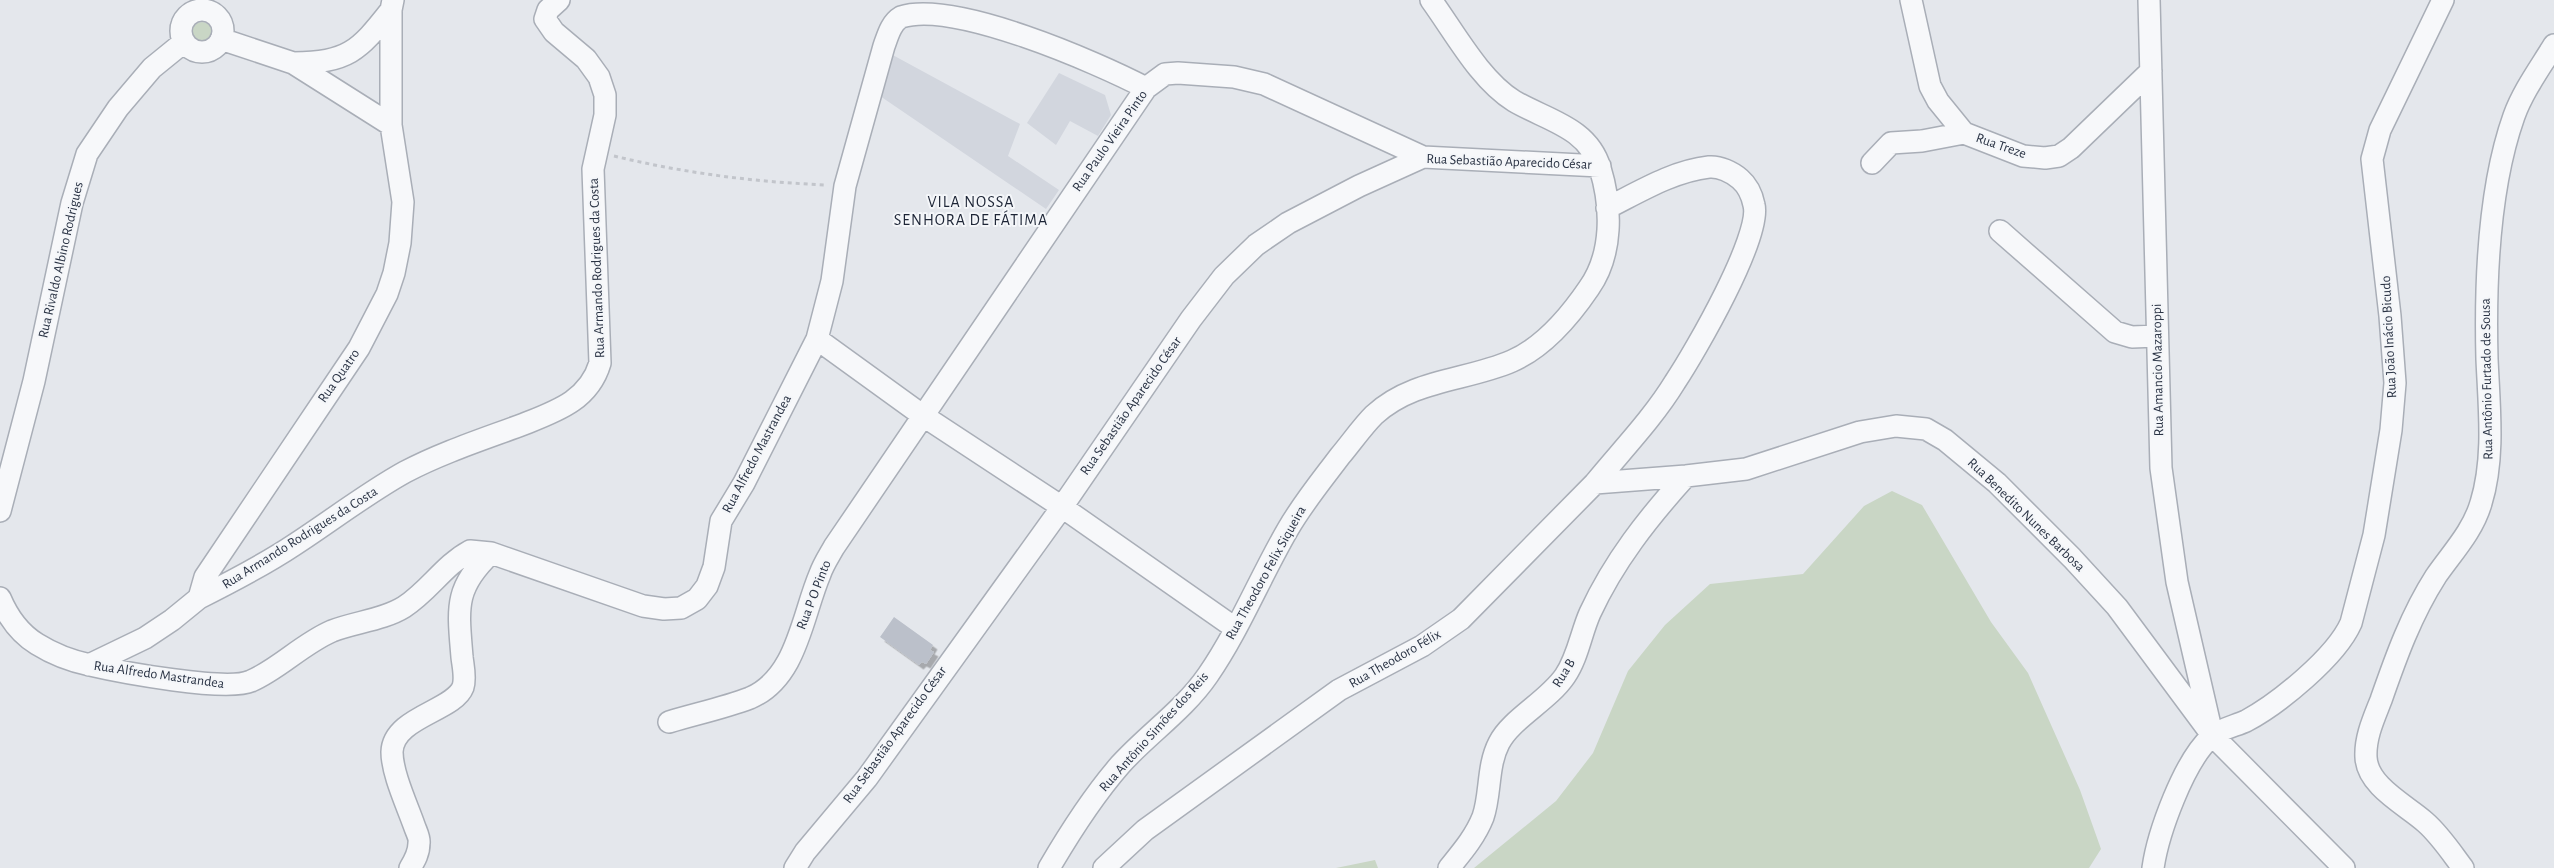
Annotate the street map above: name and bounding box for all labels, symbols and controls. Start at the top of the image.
street label: Rua Paulo Vieira Pinto [1070,88,1150,194]
street label: Rua Treze [1974,131,2028,161]
street label: Rua Sebastião Aparecido César [1426,152,1592,172]
street label: Rua Armando Rodrigues da Costa [587,177,607,358]
street label: Rua Rivaldo Albino Rodrigues [36,180,86,340]
district label: VILA NOSSA SENHORA DE FÁTIMA [894,194,1048,228]
street label: Rua João Inácio Bicudo [2379,275,2399,399]
street label: Rua Antônio Furtado de Sousa [2479,298,2495,460]
street label: Rua Amancio Mazaroppi [2150,304,2166,436]
street label: Rua Sebastião Aparecido César [1078,334,1184,478]
street label: Rua Quatro [316,347,363,405]
street label: Rua Alfredo Mastrandea [720,392,794,515]
street label: Rua Benedito Nunes Barbosa [1965,456,2088,575]
street label: Rua Armando Rodrigues da Costa [220,484,381,592]
street label: Rua Theodoro Felix Siqueira [1223,503,1309,642]
street label: Rua P O Pinto [794,558,834,632]
street label: Rua Theodoro Félix [1347,627,1443,691]
street label: Rua B [1550,656,1578,690]
street label: Rua Alfredo Mastrandea [93,659,226,691]
street label: Rua Sebastião Aparecido César [841,664,950,806]
street label: Rua Antônio Simões dos Reis [1097,670,1211,794]

